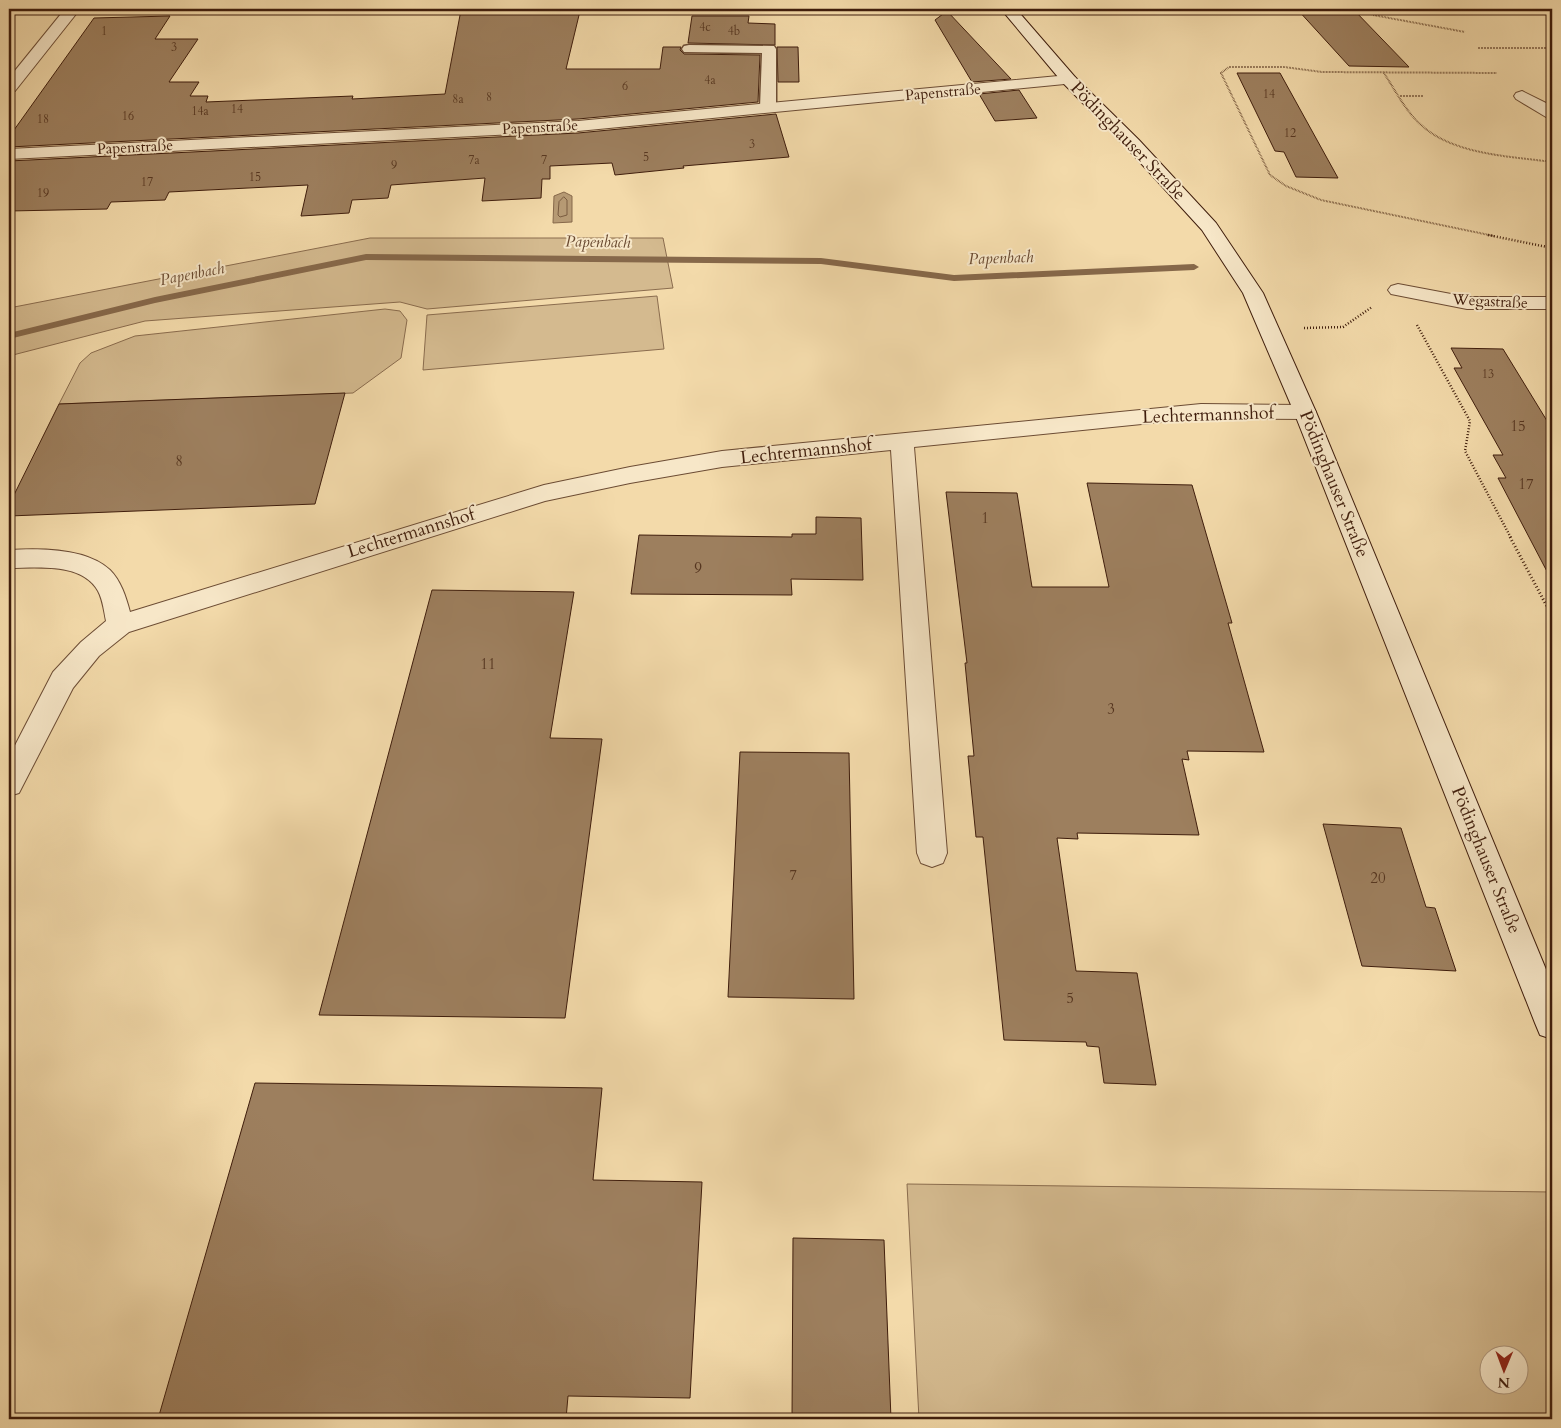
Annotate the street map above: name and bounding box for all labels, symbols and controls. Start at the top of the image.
house number: 4c [699,19,711,35]
house number: 1 [101,23,107,39]
house number: 4b [728,23,740,39]
house number: 3 [171,39,177,55]
house number: 4a [704,72,716,88]
street label: Pödinghauser Straße [1065,76,1191,206]
house number: 6 [622,78,628,94]
street label: Papenstraße [904,79,982,105]
house number: 14 [1263,86,1275,102]
house number: 8 [486,89,492,105]
house number: 8a [452,91,464,107]
house number: 14 [231,101,243,117]
house number: 14a [191,103,210,119]
house number: 16 [122,108,134,124]
house number: 18 [37,111,49,127]
street label: Papenstraße [501,115,579,139]
house number: 12 [1284,125,1296,141]
street label: Papenstraße [96,135,174,159]
house number: 3 [749,136,755,152]
house number: 5 [643,149,649,165]
house number: 7a [468,152,480,168]
house number: 7 [541,152,547,168]
house number: 9 [391,157,397,173]
house number: 15 [249,169,261,185]
house number: 17 [141,174,153,190]
house number: 19 [37,185,49,201]
water label: Papenbach [565,230,631,254]
water label: Papenbach [968,246,1034,270]
water label: Papenbach [158,257,226,291]
street label: Wegastraße [1451,289,1529,313]
house number: 13 [1482,366,1494,382]
street label: Lechtermannshof [1142,400,1278,430]
street label: Pödinghauser Straße [1293,407,1375,561]
house number: 15 [1510,416,1526,436]
street label: Lechtermannshof [739,431,877,470]
house number: 8 [175,451,183,471]
house number: 17 [1518,474,1534,494]
street label: Lechtermannshof [344,501,481,564]
house number: 1 [981,508,989,528]
house number: 9 [694,558,702,578]
house number: 11 [480,654,496,674]
house number: 3 [1107,699,1115,719]
street label: Pödinghauser Straße [1445,783,1527,937]
house number: 7 [789,865,797,885]
house number: 20 [1370,868,1386,888]
house number: 5 [1066,988,1074,1008]
north arrow [1478,1346,1528,1396]
text: N [1498,1373,1510,1392]

